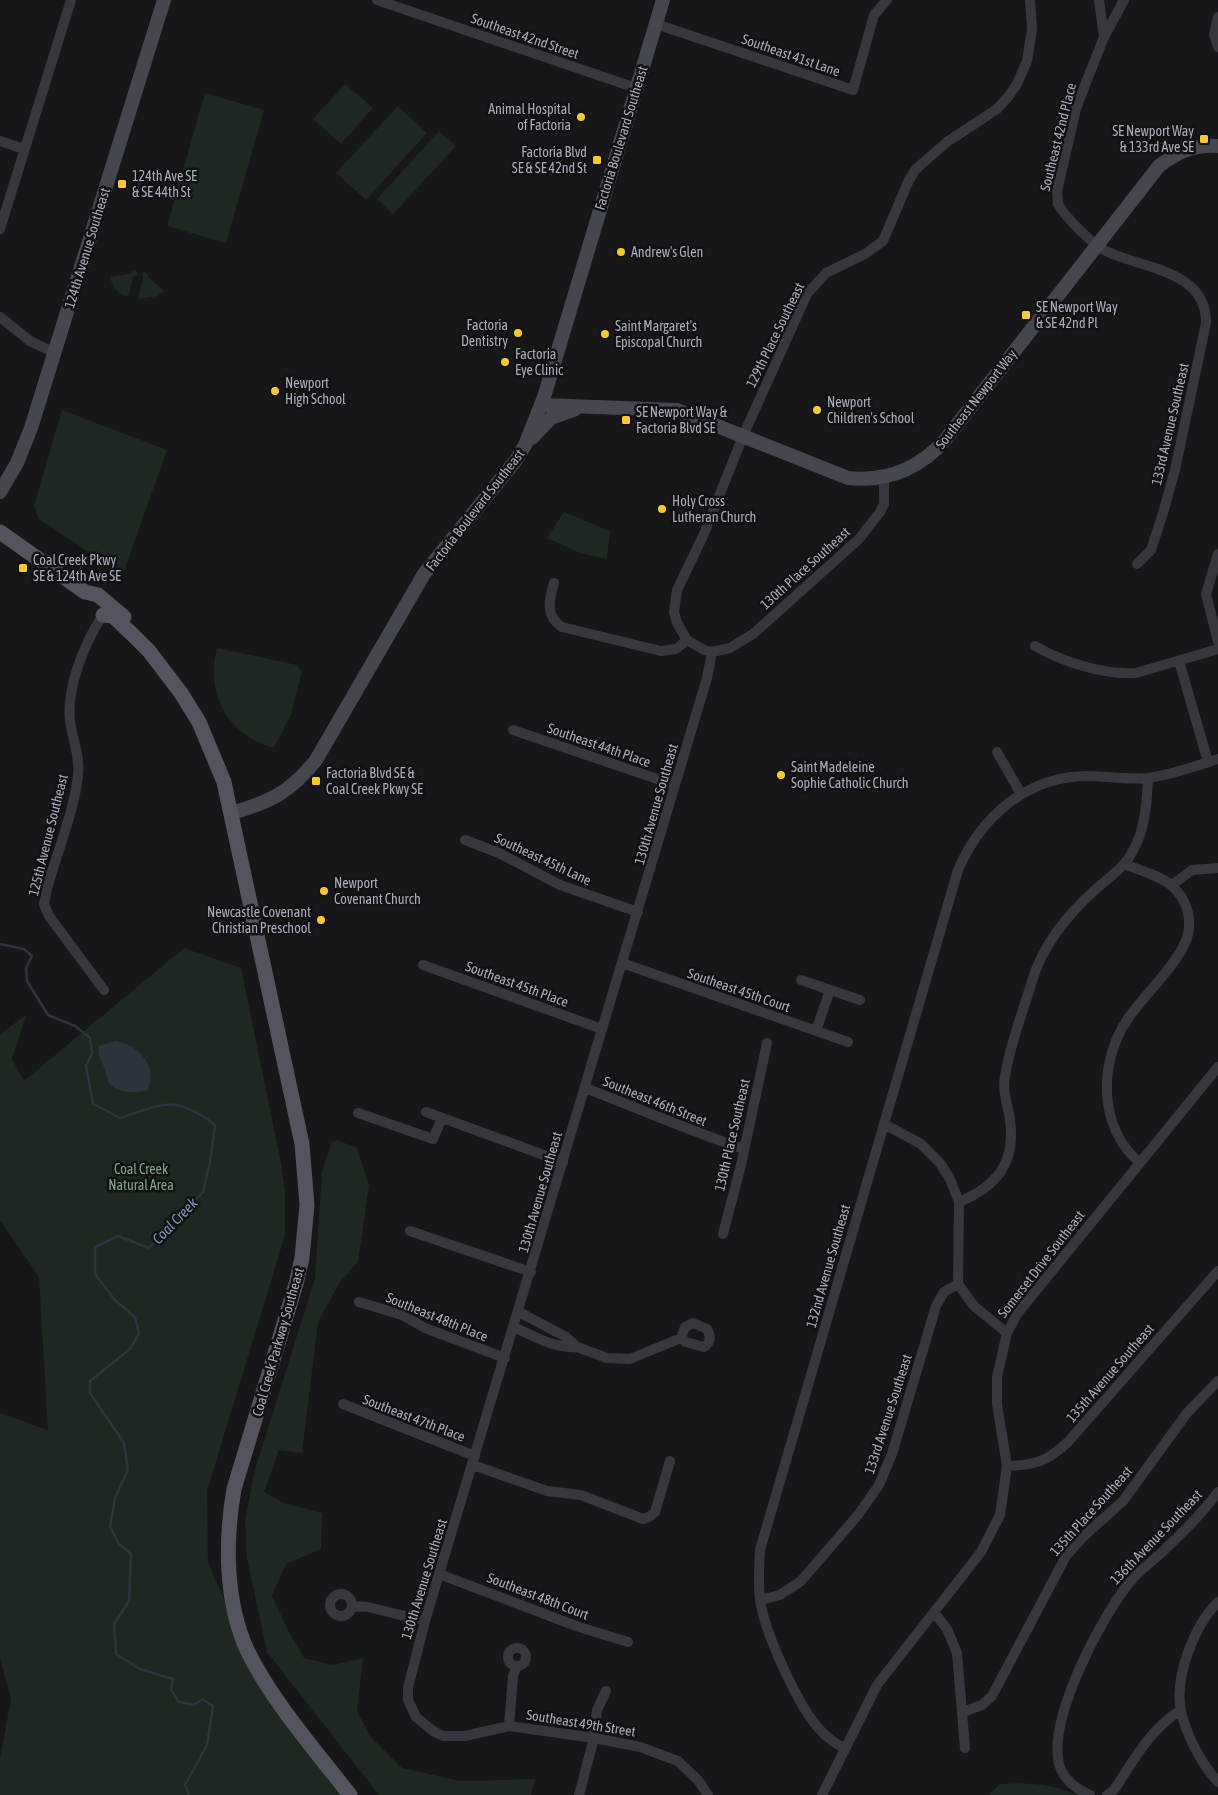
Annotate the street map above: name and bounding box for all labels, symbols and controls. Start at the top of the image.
street label: Southeast 42nd Street [469,10,581,62]
street label: Southeast 41st Lane [740,31,842,79]
street label: Factoria Boulevard Southeast [591,64,651,212]
street label: Southeast 42nd Place [1037,81,1079,193]
place label: Animal Hospital of Factoria [488,101,571,133]
marker: Animal Hospital of Factoria [575,111,587,123]
place label: SE Newport Way & 133rd Ave SE [1112,123,1194,155]
marker: SE Newport Way & 133rd Ave SE [1198,133,1210,145]
place label: Factoria Blvd SE & SE 42nd St [512,144,587,176]
marker: Factoria Blvd SE & SE 42nd St [591,154,603,166]
place label: 124th Ave SE & SE 44th St [132,168,197,200]
marker: 124th Ave SE & SE 44th St [116,178,128,190]
street label: 124th Avenue Southeast [61,186,113,310]
place label: Andrew's Glen [631,244,703,260]
marker: Andrew's Glen [615,246,627,258]
street label: 129th Place Southeast [743,280,807,390]
place label: SE Newport Way & SE 42nd Pl [1036,299,1118,331]
marker: SE Newport Way & SE 42nd Pl [1020,309,1032,321]
place label: Factoria Dentistry [461,317,508,349]
place label: Saint Margaret's Episcopal Church [615,318,702,350]
marker: Factoria Dentistry [512,327,524,339]
marker: Saint Margaret's Episcopal Church [599,328,611,340]
place label: Factoria Eye Clinic [515,346,564,378]
street label: Southeast Newport Way [932,346,1020,452]
marker: Factoria Eye Clinic [499,356,511,368]
street label: 133rd Avenue Southeast [1148,361,1192,487]
place label: Newport High School [285,375,346,407]
marker: Newport High School [269,385,281,397]
place label: Newport Children's School [827,394,915,426]
place label: SE Newport Way & Factoria Blvd SE [636,404,728,436]
marker: Newport Children's School [811,404,823,416]
marker: SE Newport Way & Factoria Blvd SE [620,414,632,426]
street label: Factoria Boulevard Southeast [423,446,527,574]
place label: Holy Cross Lutheran Church [672,493,756,525]
marker: Holy Cross Lutheran Church [656,503,668,515]
street label: 130th Place Southeast [757,524,853,612]
place label: Coal Creek Pkwy SE & 124th Ave SE [33,552,121,584]
marker: Coal Creek Pkwy SE & 124th Ave SE [17,562,29,574]
street label: Southeast 44th Place [545,720,653,770]
street label: 130th Avenue Southeast [631,742,681,866]
place label: Saint Madeleine Sophie Catholic Church [791,759,909,791]
place label: Factoria Blvd SE & Coal Creek Pkwy SE [326,765,423,797]
marker: Saint Madeleine Sophie Catholic Church [775,769,787,781]
street label: 125th Avenue Southeast [25,772,71,898]
marker: Factoria Blvd SE & Coal Creek Pkwy SE [310,775,322,787]
street label: Southeast 45th Lane [492,830,594,888]
place label: Newport Covenant Church [334,875,421,907]
marker: Newport Covenant Church [318,885,330,897]
place label: Newcastle Covenant Christian Preschool [207,904,311,936]
marker: Newcastle Covenant Christian Preschool [315,914,327,926]
street label: Southeast 45th Place [463,958,571,1010]
street label: Southeast 45th Court [686,965,792,1015]
street label: Southeast 46th Street [601,1073,709,1129]
street label: 130th Place Southeast [711,1077,753,1193]
street label: 130th Avenue Southeast [515,1130,565,1254]
park label: Coal Creek Natural Area [108,1161,174,1193]
water label: Coal Creek [149,1194,201,1247]
street label: 132nd Avenue Southeast [803,1202,853,1330]
street label: Somerset Drive Southeast [994,1207,1088,1321]
street label: Coal Creek Parkway Southeast [249,1266,307,1418]
street label: Southeast 48th Place [384,1289,490,1345]
street label: 135th Avenue Southeast [1063,1321,1157,1425]
street label: 133rd Avenue Southeast [861,1352,915,1476]
street label: Southeast 47th Place [361,1391,467,1445]
street label: 135th Place Southeast [1047,1463,1135,1559]
street label: 136th Avenue Southeast [1107,1486,1205,1588]
street label: 130th Avenue Southeast [398,1517,450,1641]
street label: Southeast 48th Court [485,1569,591,1623]
street label: Southeast 49th Street [525,1706,637,1740]

